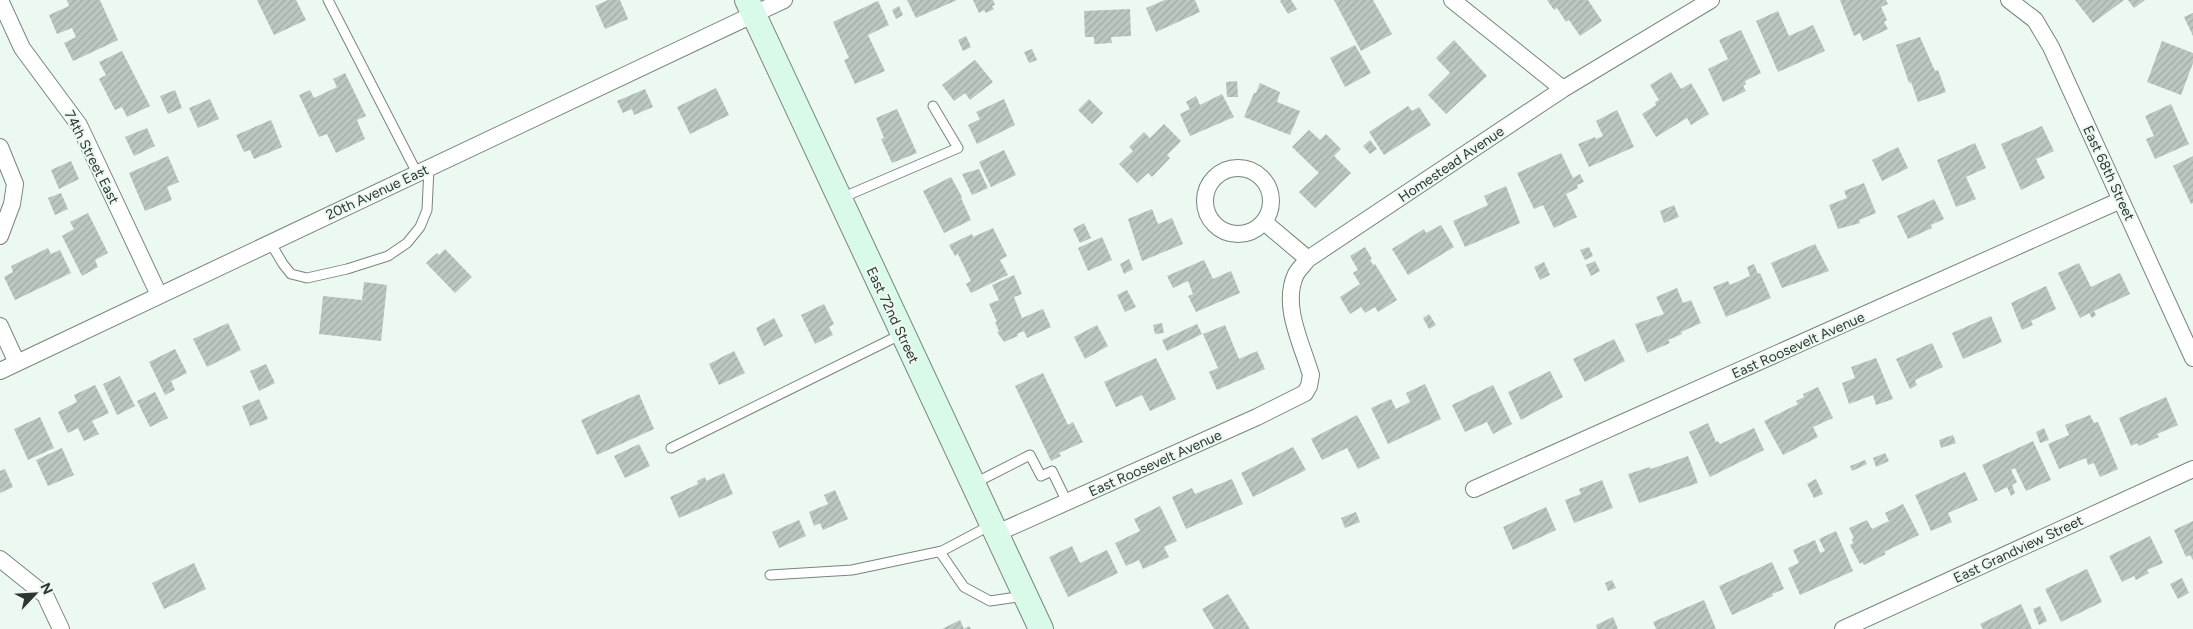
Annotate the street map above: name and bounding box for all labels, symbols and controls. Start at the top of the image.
street label: 74th Street East [61,108,122,207]
street label: Homestead Avenue [1395,123,1508,206]
street label: East 68th Street [2079,123,2138,223]
street label: 20th Avenue East [323,161,431,224]
street label: East 72nd Street [863,264,922,366]
street label: East Roosevelt Avenue [1729,308,1868,382]
street label: East Roosevelt Avenue [1086,426,1225,500]
street label: East Grandview Street [1951,512,2086,587]
north arrow [10,569,60,619]
text: N [36,580,56,597]

